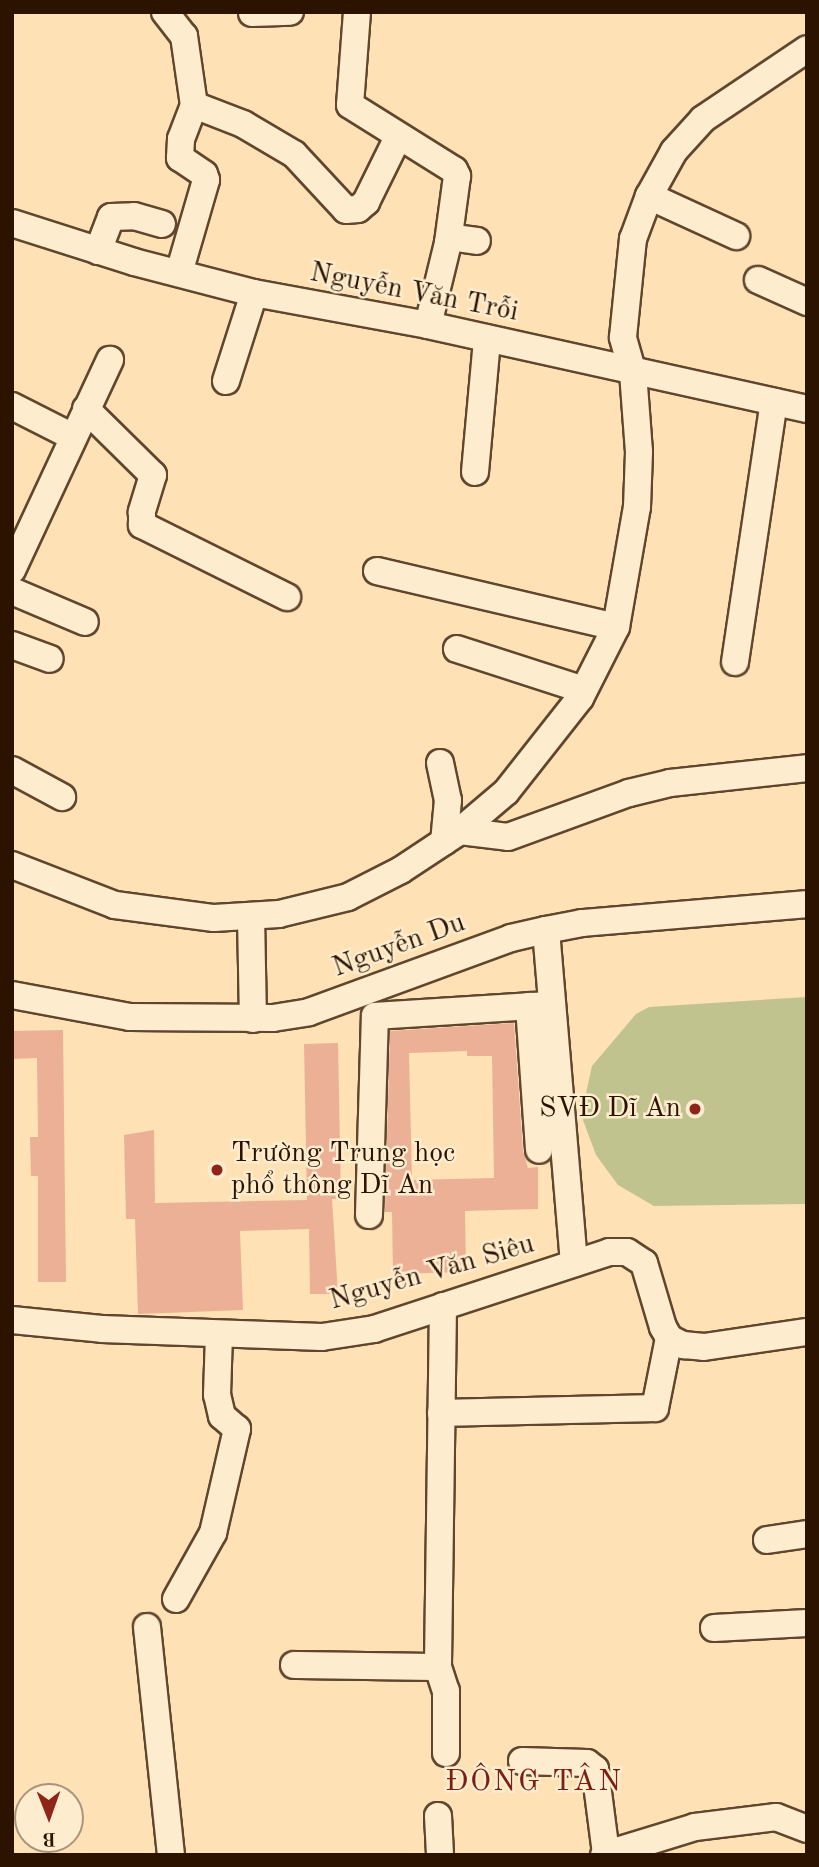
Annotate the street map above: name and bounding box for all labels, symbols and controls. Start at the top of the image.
street label: Nguyễn Văn Trỗi [307,256,521,330]
street label: Nguyễn Du [328,907,470,985]
place label: SVĐ Dĩ An [539,1092,681,1126]
marker: SVĐ Dĩ An [687,1101,703,1117]
place label: Trường Trung học phổ thông Dĩ An [231,1137,455,1203]
marker: Trường Trung học phổ thông Dĩ An [209,1162,225,1178]
street label: Nguyễn Văn Siêu [326,1228,538,1318]
district label: ĐÔNG TÂN [446,1764,622,1800]
north arrow [14,1783,84,1853]
text: B [42,1828,56,1847]

